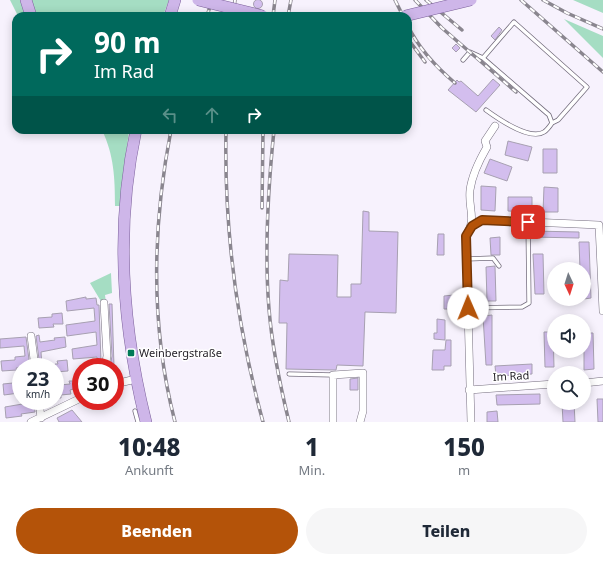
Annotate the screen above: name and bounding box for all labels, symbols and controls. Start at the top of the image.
text: 90 m [94,23,161,61]
icon: right [28,28,80,80]
text: Im Rad [94,59,154,83]
icon: left [159,104,181,126]
icon: ahead [201,104,223,126]
icon: right [243,104,265,126]
pin [511,205,545,239]
icon: arrive [517,211,539,233]
north arrow [547,262,591,306]
map controls [547,262,591,410]
position arrow [447,287,489,329]
button: sound [547,314,591,358]
place label: Weinbergstraße [139,345,222,360]
marker: Weinbergstraße [126,348,136,358]
speed limit sign: 30 [72,358,124,410]
text: 23 [27,365,49,392]
button: search [547,366,591,410]
street label: Im Rad [492,367,530,384]
text: km/h [26,387,50,401]
text: 10:48 [118,430,180,463]
text: 1 [305,430,319,463]
text: 150 [443,430,485,463]
text: Ankunft [125,461,174,479]
text: Min. [299,461,325,479]
text: m [458,461,470,479]
button: Beenden [16,508,298,554]
button: Teilen [306,508,587,554]

